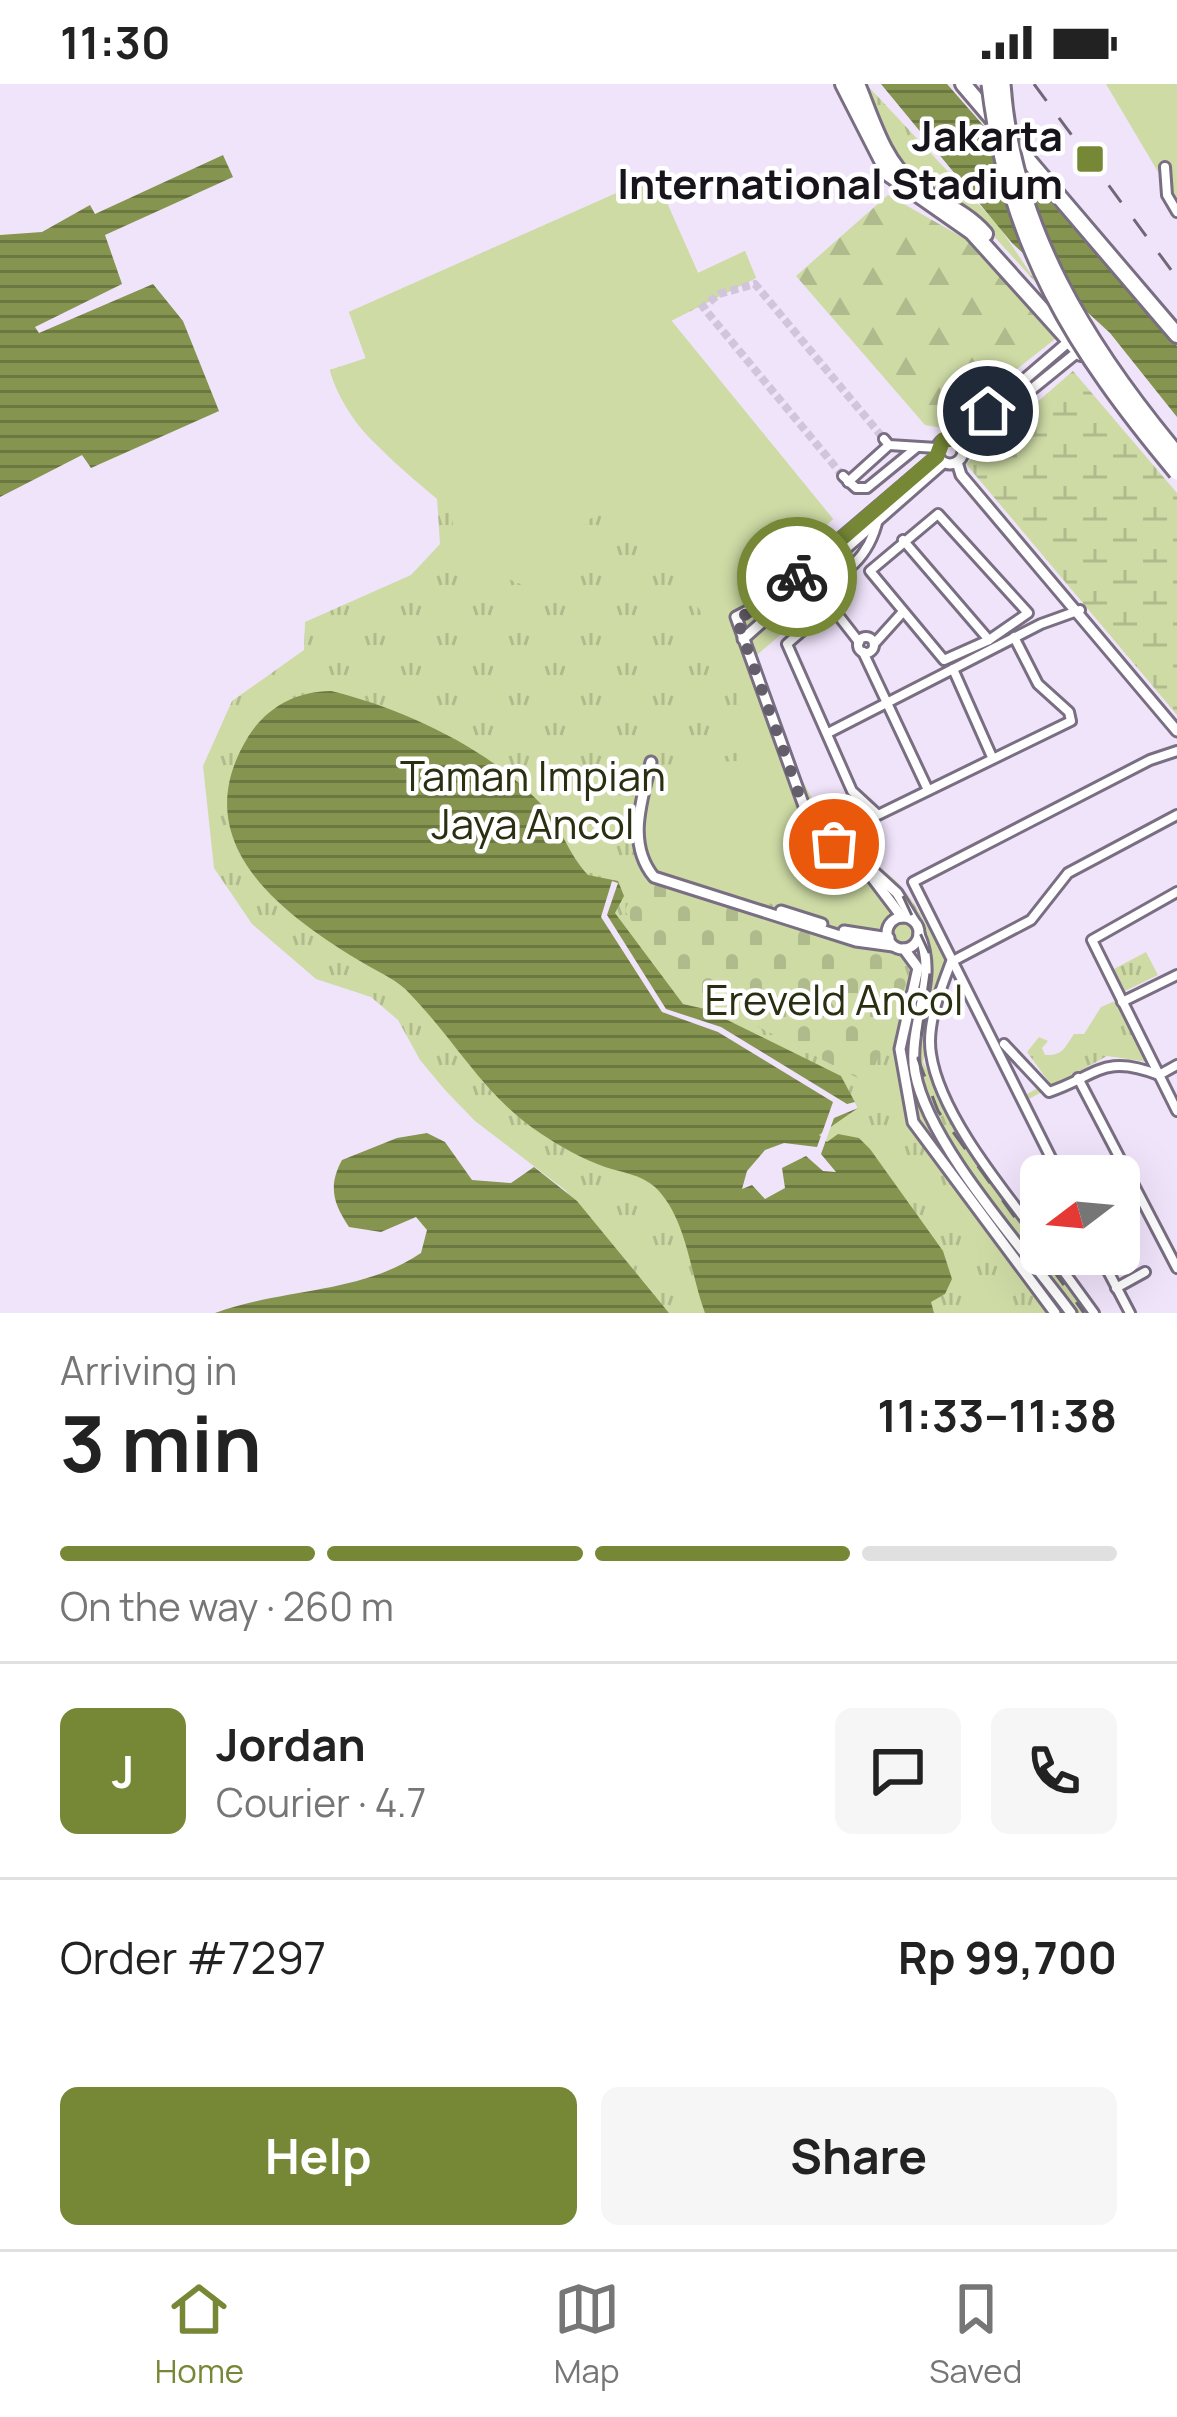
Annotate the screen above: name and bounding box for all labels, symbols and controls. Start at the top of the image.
text: 11:30 [60,11,171,73]
place label: Jakarta International Stadium [617,106,1063,212]
marker: Jakarta International Stadium [1074,143,1106,175]
pin [937,360,1039,462]
icon: home [955,378,1021,444]
courier [737,517,857,637]
icon: bike [764,544,830,610]
park label: Taman Impian Jaya Ancol [400,746,666,852]
pin [783,793,885,895]
icon: bag [801,811,867,877]
park label: Ereveld Ancol [704,970,964,1028]
north arrow [1020,1155,1140,1275]
map controls [1020,1155,1140,1275]
text: Arriving in [60,1343,237,1397]
text: 11:33–11:38 [877,1384,1117,1446]
text: 3 min [60,1389,262,1495]
text: On the way · 260 m [60,1579,394,1633]
button: chat [835,1708,961,1834]
button: phone [991,1708,1117,1834]
text: Jordan [216,1713,366,1775]
text: J [112,1740,134,1802]
text: Courier · 4.7 [216,1775,426,1829]
text: Order #7297 [60,1926,326,1988]
text: Rp 99,700 [898,1926,1117,1988]
button: Help [60,2087,577,2225]
button: Share [601,2087,1117,2225]
tab: Home [155,2276,244,2393]
tab: Map [554,2276,620,2393]
tab: Saved [929,2276,1022,2393]

